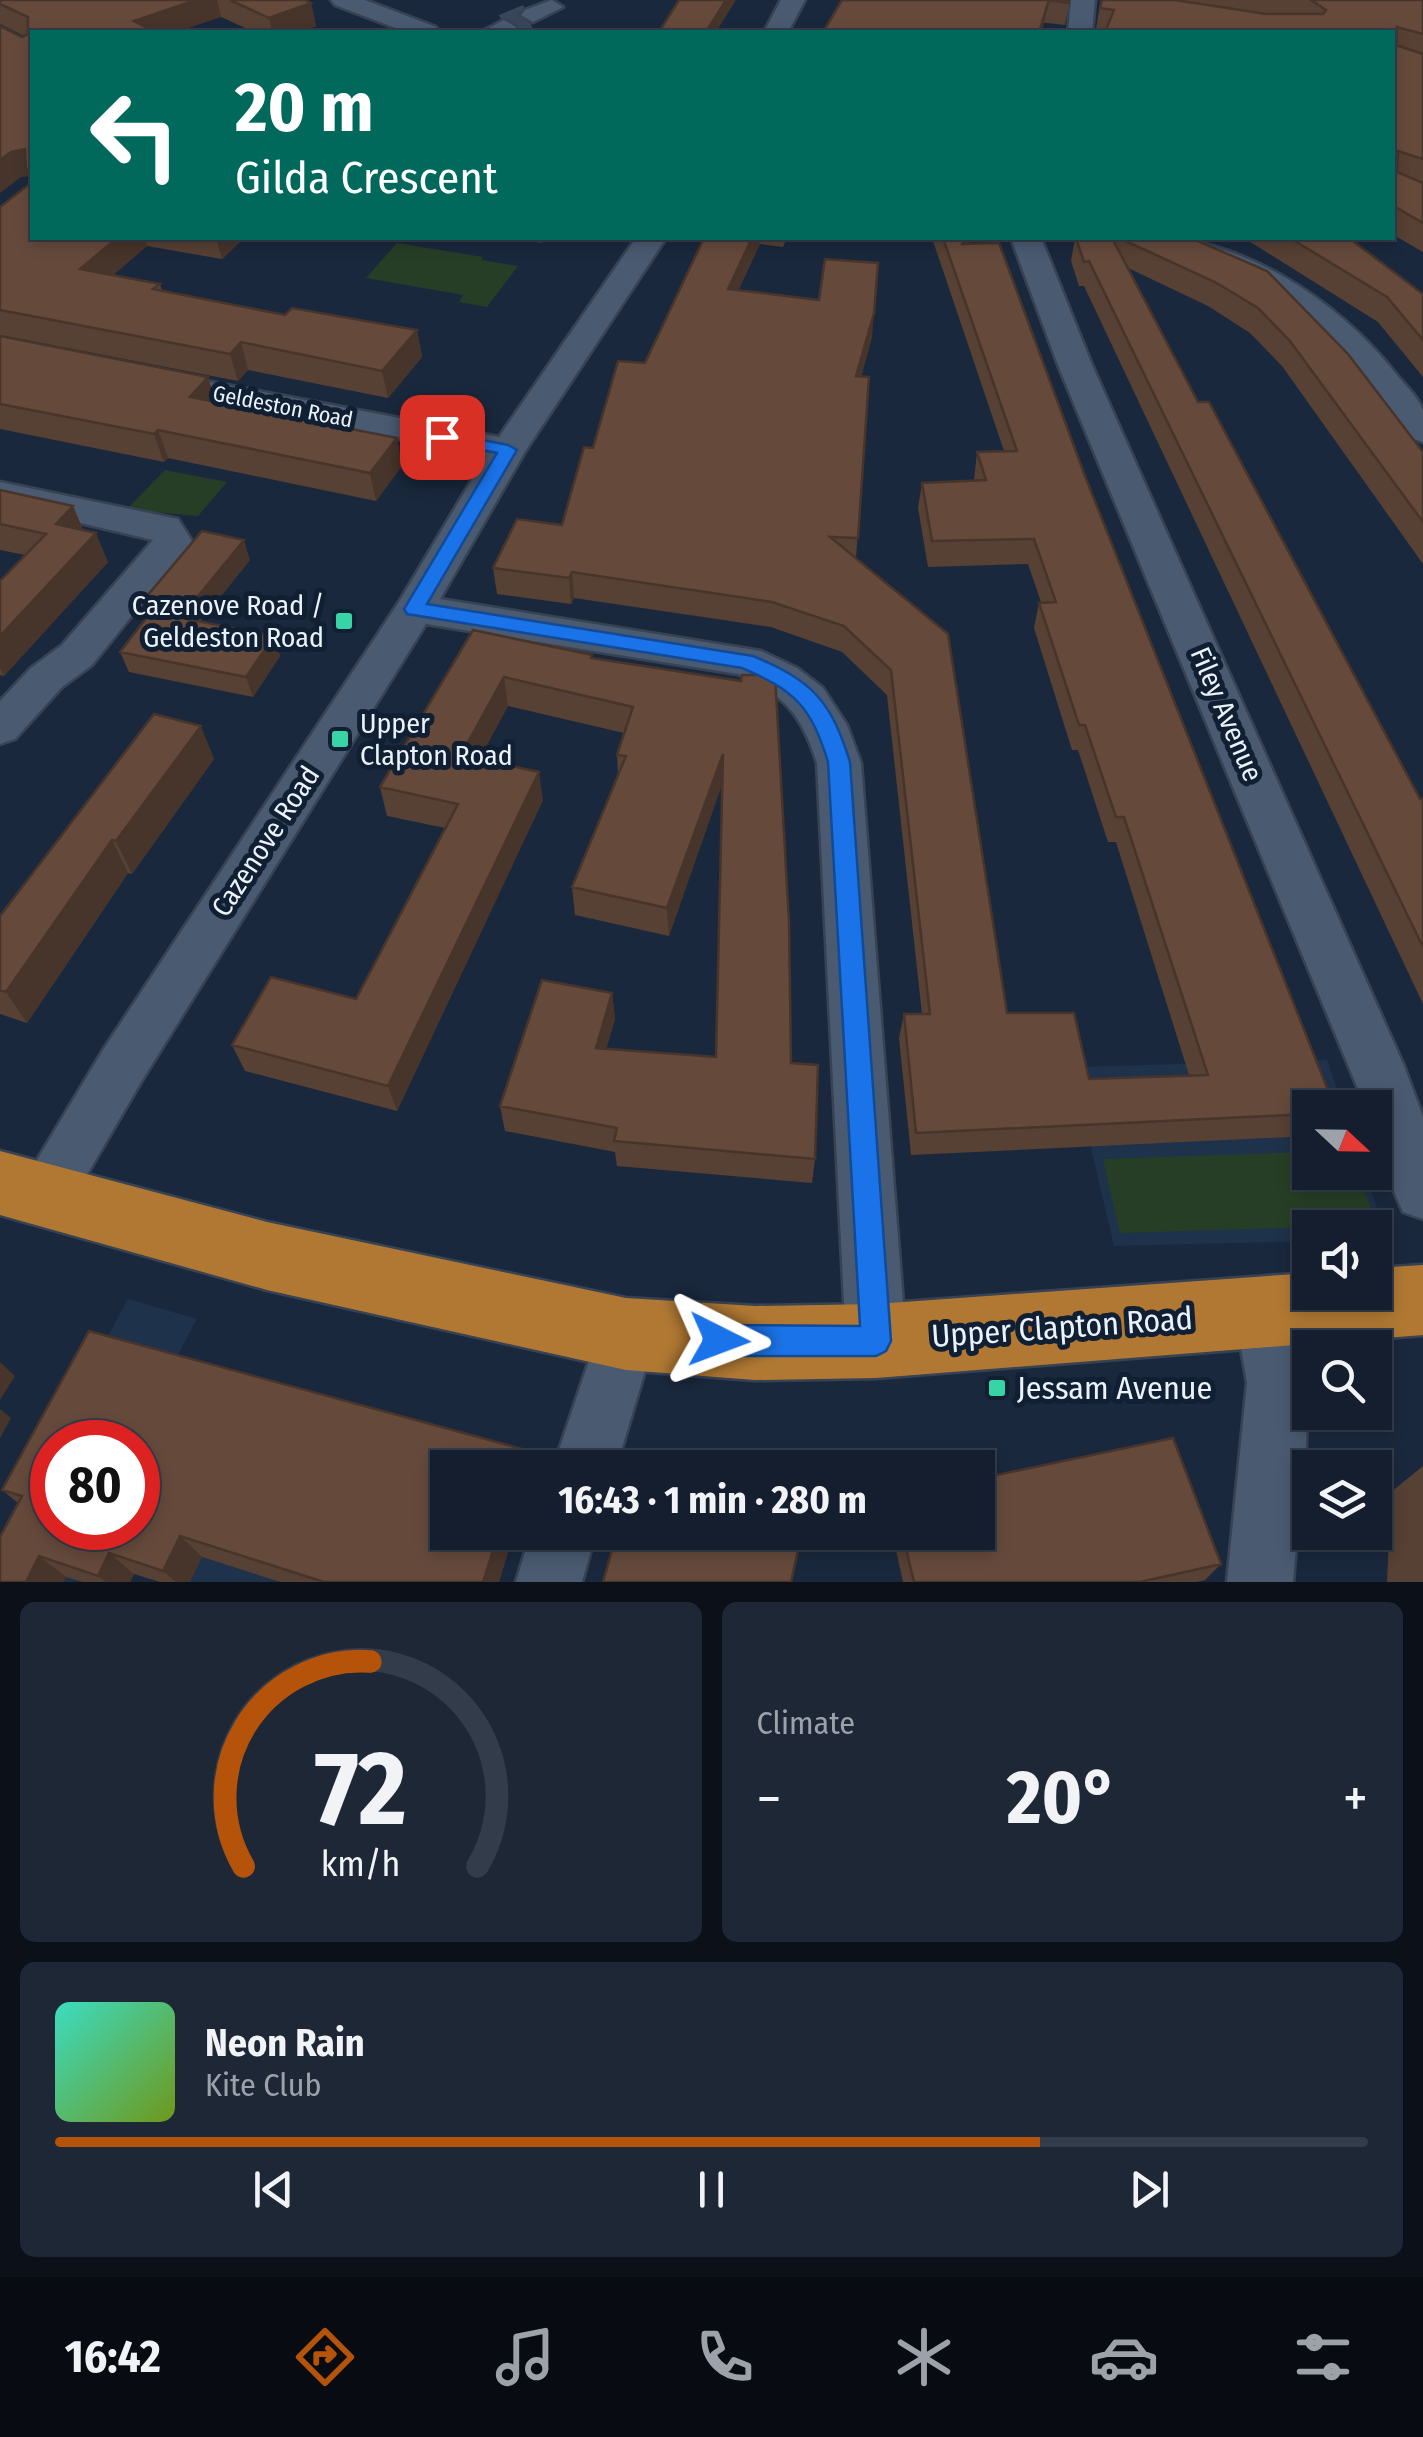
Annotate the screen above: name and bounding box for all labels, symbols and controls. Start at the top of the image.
text: 20 m [235,66,374,150]
icon: left [70,70,200,200]
text: Gilda Crescent [235,151,498,205]
street label: Geldeston Road [211,380,355,433]
pin [400,395,485,480]
icon: arrive [415,410,470,465]
place label: Cazenove Road / Geldeston Road [132,589,324,654]
marker: Cazenove Road / Geldeston Road [333,610,355,632]
street label: Filey Avenue [1183,642,1270,786]
place label: Upper Clapton Road [360,707,513,772]
marker: Upper Clapton Road [329,728,351,750]
street label: Cazenove Road [205,760,326,923]
north arrow [1292,1090,1392,1190]
map controls [1292,1090,1392,1550]
button: sound [1292,1210,1392,1310]
position arrow [667,1288,771,1392]
street label: Upper Clapton Road [930,1299,1194,1355]
button: search [1292,1330,1392,1430]
place label: Jessam Avenue [1017,1369,1212,1407]
marker: Jessam Avenue [986,1377,1008,1399]
speed limit sign: 80 [30,1420,160,1550]
button: layers [1292,1450,1392,1550]
text: 16:43 · 1 min · 280 m [558,1477,867,1523]
text: Climate [757,1704,855,1742]
text: 72 [315,1727,407,1852]
text: 20° [1007,1753,1118,1843]
text: − [757,1766,781,1832]
text: + [1343,1766,1368,1832]
text: km/h [321,1843,401,1885]
text: Neon Rain [205,2020,365,2066]
text: Kite Club [205,2066,321,2104]
icon: previous [246,2162,301,2217]
icon: pause [684,2162,739,2217]
icon: next [1122,2162,1177,2217]
icon: directions [290,2322,360,2392]
icon: music [490,2322,560,2392]
icon: phone [690,2322,760,2392]
icon: climate [889,2322,959,2392]
icon: car [1089,2322,1159,2392]
icon: filters [1288,2322,1358,2392]
text: 16:42 [65,2330,161,2384]

